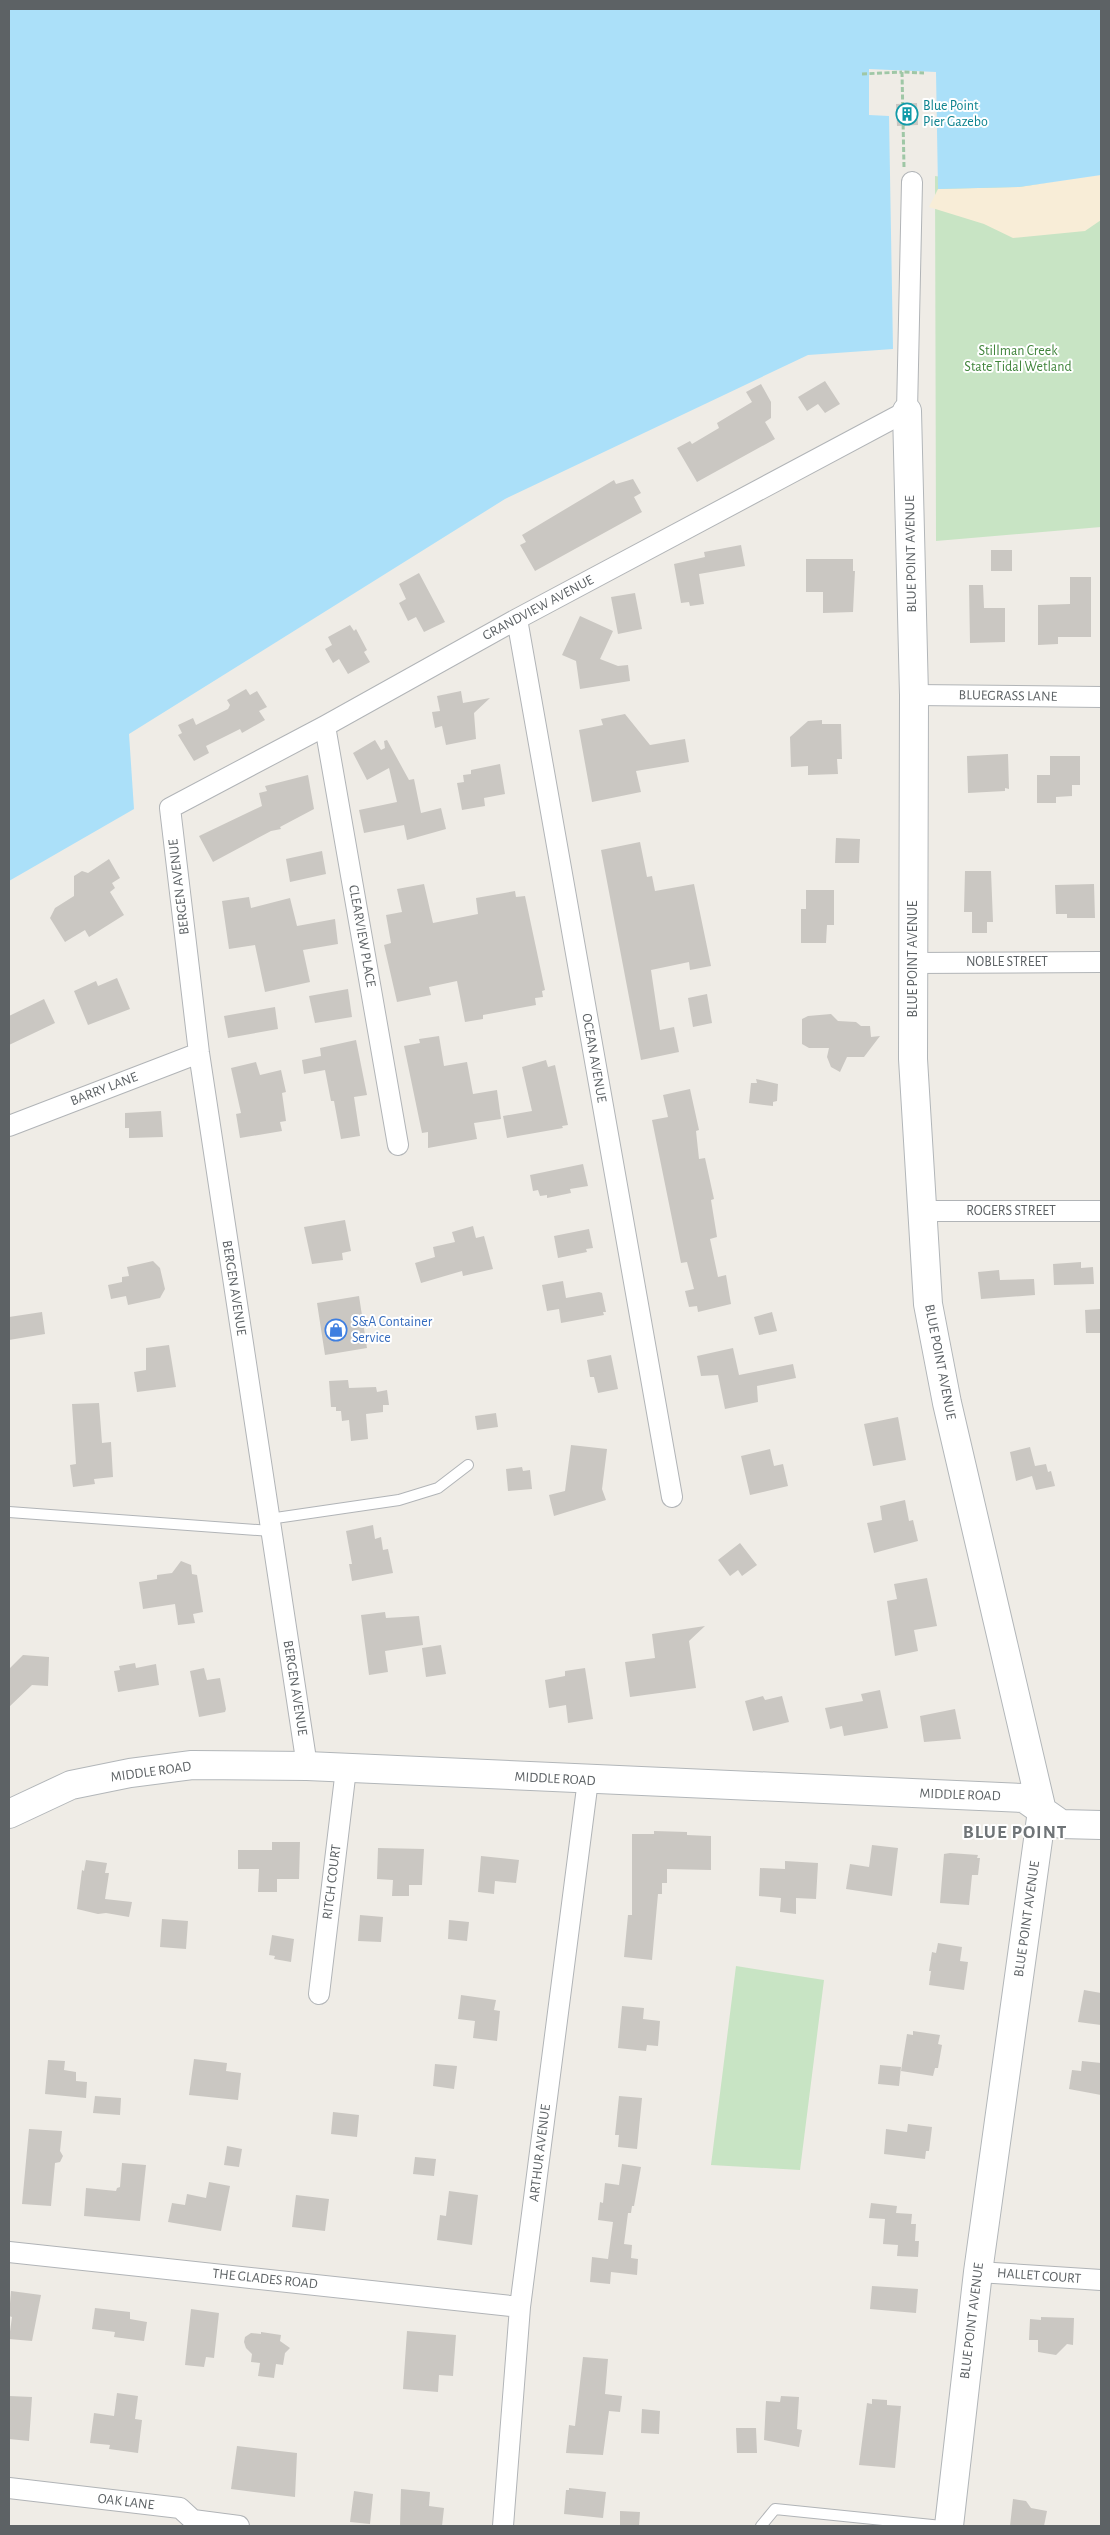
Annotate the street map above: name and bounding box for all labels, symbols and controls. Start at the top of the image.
place label: Blue Point Pier Gazebo [923,99,988,129]
building icon: Blue Point Pier Gazebo [895,102,919,126]
park label: Stillman Creek State Tidal Wetland [964,344,1072,374]
street label: BLUE POINT AVENUE [903,495,919,613]
street label: GRANDVIEW AVENUE [480,573,596,643]
street label: BLUEGRASS LANE [959,688,1058,704]
street label: BERGEN AVENUE [166,838,192,936]
street label: CLEARVIEW PLACE [346,884,378,988]
street label: BLUE POINT AVENUE [906,900,920,1018]
street label: NOBLE STREET [966,955,1048,969]
street label: OCEAN AVENUE [579,1012,609,1104]
street label: BARRY LANE [69,1070,140,1108]
street label: ROGERS STREET [966,1204,1056,1218]
street label: BERGEN AVENUE [220,1239,248,1337]
street label: BLUE POINT AVENUE [922,1303,958,1421]
place label: S&A Container Service [352,1315,433,1345]
shop icon: S&A Container Service [324,1318,348,1342]
street label: BERGEN AVENUE [281,1639,309,1737]
street label: MIDDLE ROAD [110,1759,192,1785]
street label: MIDDLE ROAD [514,1770,596,1788]
street label: MIDDLE ROAD [919,1787,1001,1803]
district label: BLUE POINT [963,1823,1067,1842]
street label: RITCH COURT [320,1843,344,1920]
street label: BLUE POINT AVENUE [1012,1860,1042,1978]
street label: ARTHUR AVENUE [527,2103,553,2203]
street label: BLUE POINT AVENUE [958,2262,986,2380]
street label: THE GLADES ROAD [212,2266,318,2292]
street label: HALLET COURT [996,2266,1082,2286]
street label: OAK LANE [97,2492,155,2512]

